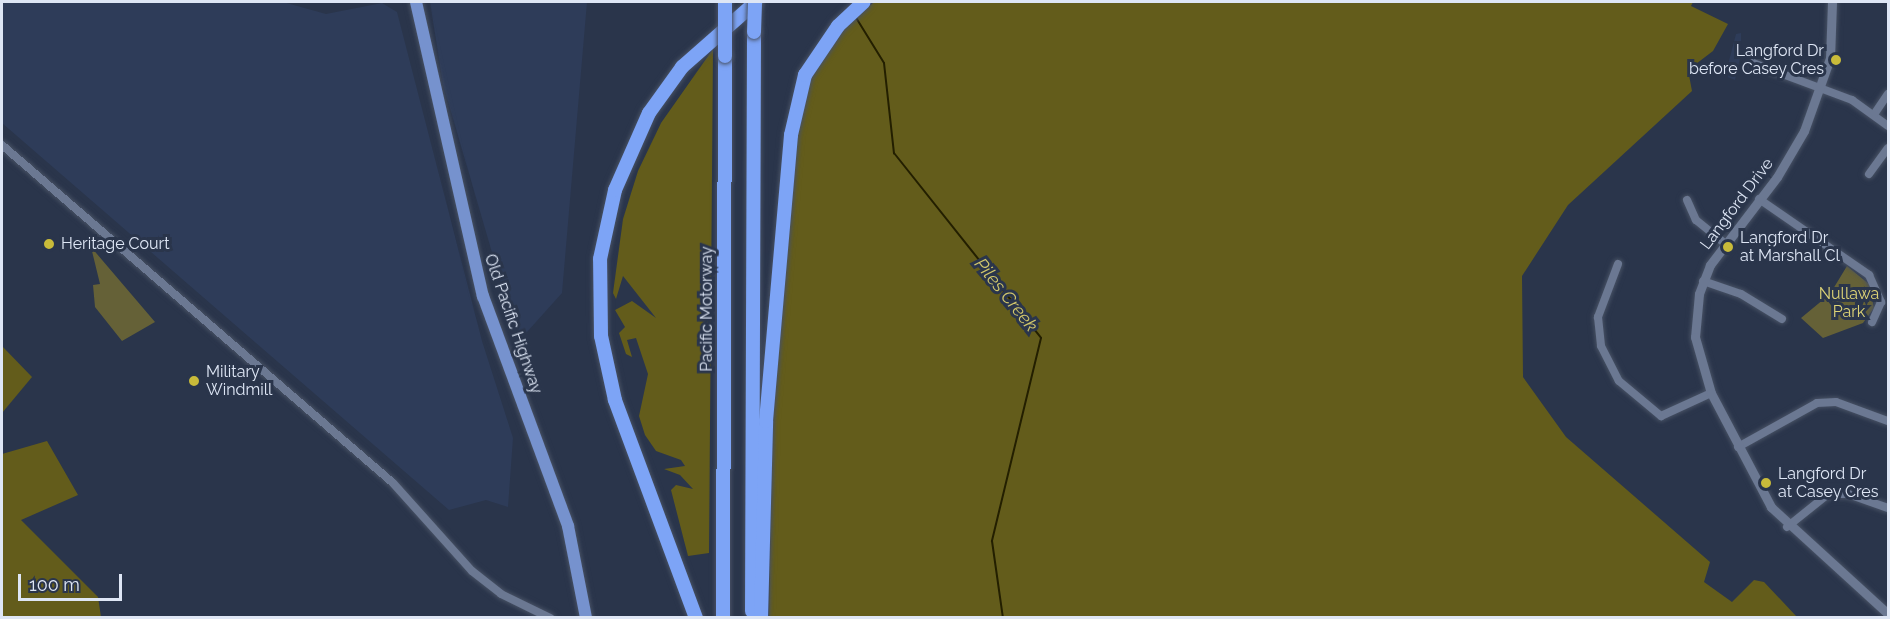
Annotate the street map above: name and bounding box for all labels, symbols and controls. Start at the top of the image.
place label: Langford Dr before Casey Cres [1689,41,1824,79]
marker: Langford Dr before Casey Cres [1829,53,1843,67]
street label: Langford Drive [1696,155,1778,253]
place label: Langford Dr at Marshall Cl [1740,228,1840,266]
place label: Heritage Court [61,234,170,254]
marker: Heritage Court [42,237,56,251]
marker: Langford Dr at Marshall Cl [1721,240,1735,254]
street label: Pacific Motorway [697,246,717,372]
street label: Old Pacific Highway [480,252,546,396]
water label: Piles Creek [970,254,1042,336]
park label: Nullawa Park [1819,284,1879,322]
place label: Military Windmill [206,362,272,400]
marker: Military Windmill [187,374,201,388]
place label: Langford Dr at Casey Cres [1778,464,1879,502]
marker: Langford Dr at Casey Cres [1759,476,1773,490]
scale bar [21,562,124,600]
text: 100 m [29,574,80,595]

